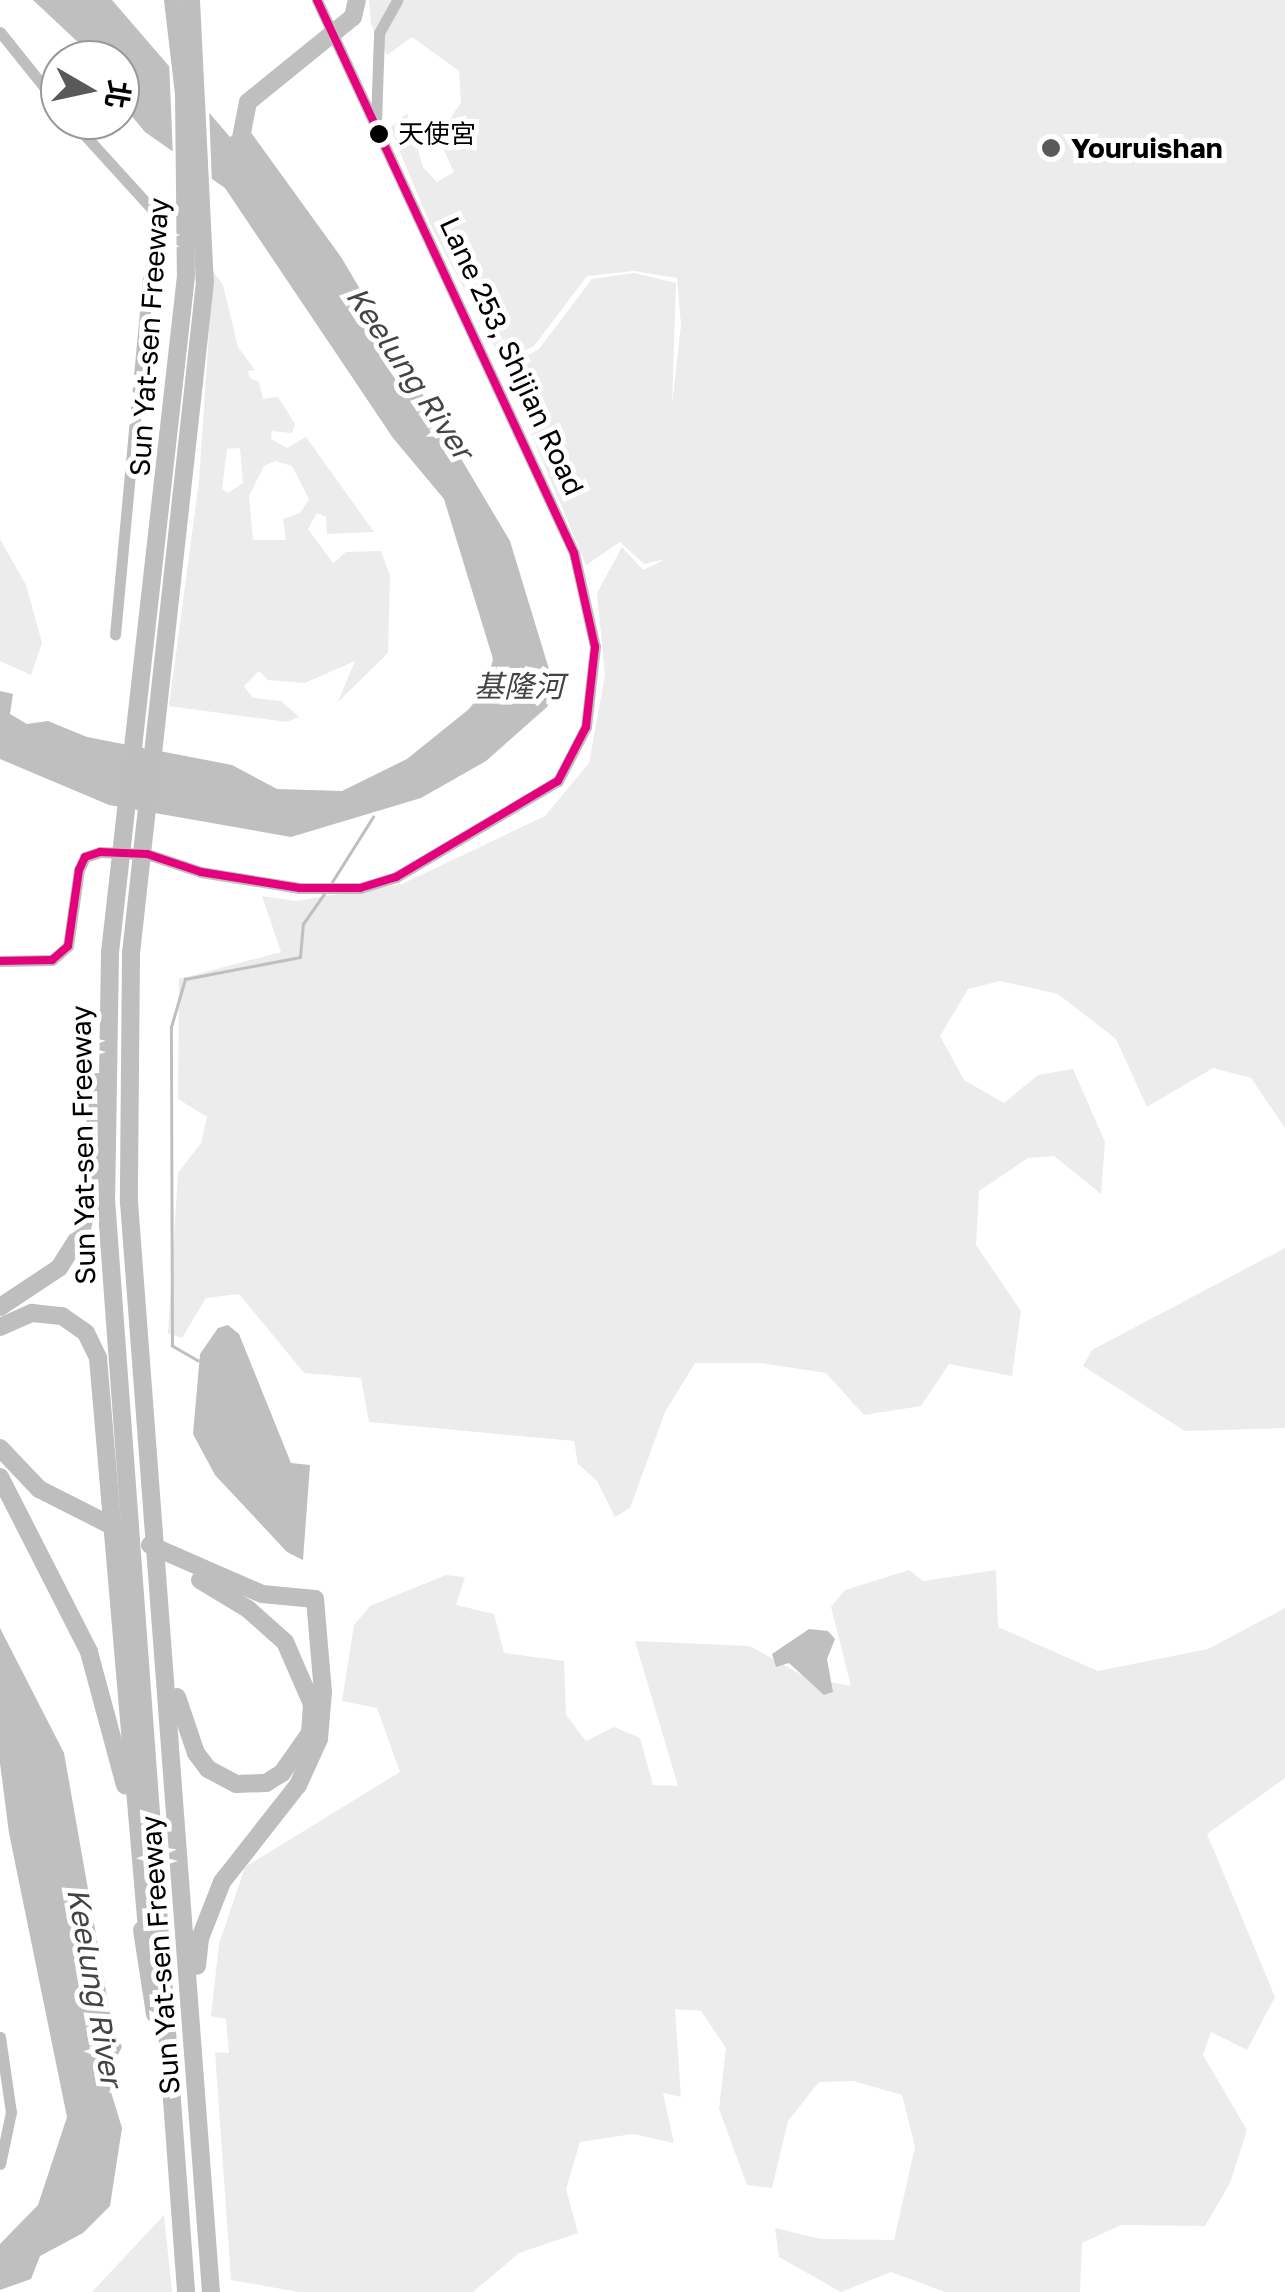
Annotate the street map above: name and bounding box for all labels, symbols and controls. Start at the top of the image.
north arrow [40,40,140,140]
text: 北 [100,78,137,111]
place label: 天使宮 [398,118,476,150]
marker: 天使宮 [369,124,389,144]
place label: Youruishan [1071,131,1223,165]
marker: Youruishan [1040,137,1062,159]
street label: Sun Yat-sen Freeway [122,196,176,478]
street label: Lane 253, Shijian Road [433,212,591,500]
water label: Keelung River [339,280,481,466]
water label: 基隆河 [474,668,564,704]
street label: Sun Yat-sen Freeway [64,1005,102,1285]
street label: Sun Yat-sen Freeway [133,1814,187,2096]
water label: Keelung River [60,1885,130,2089]

